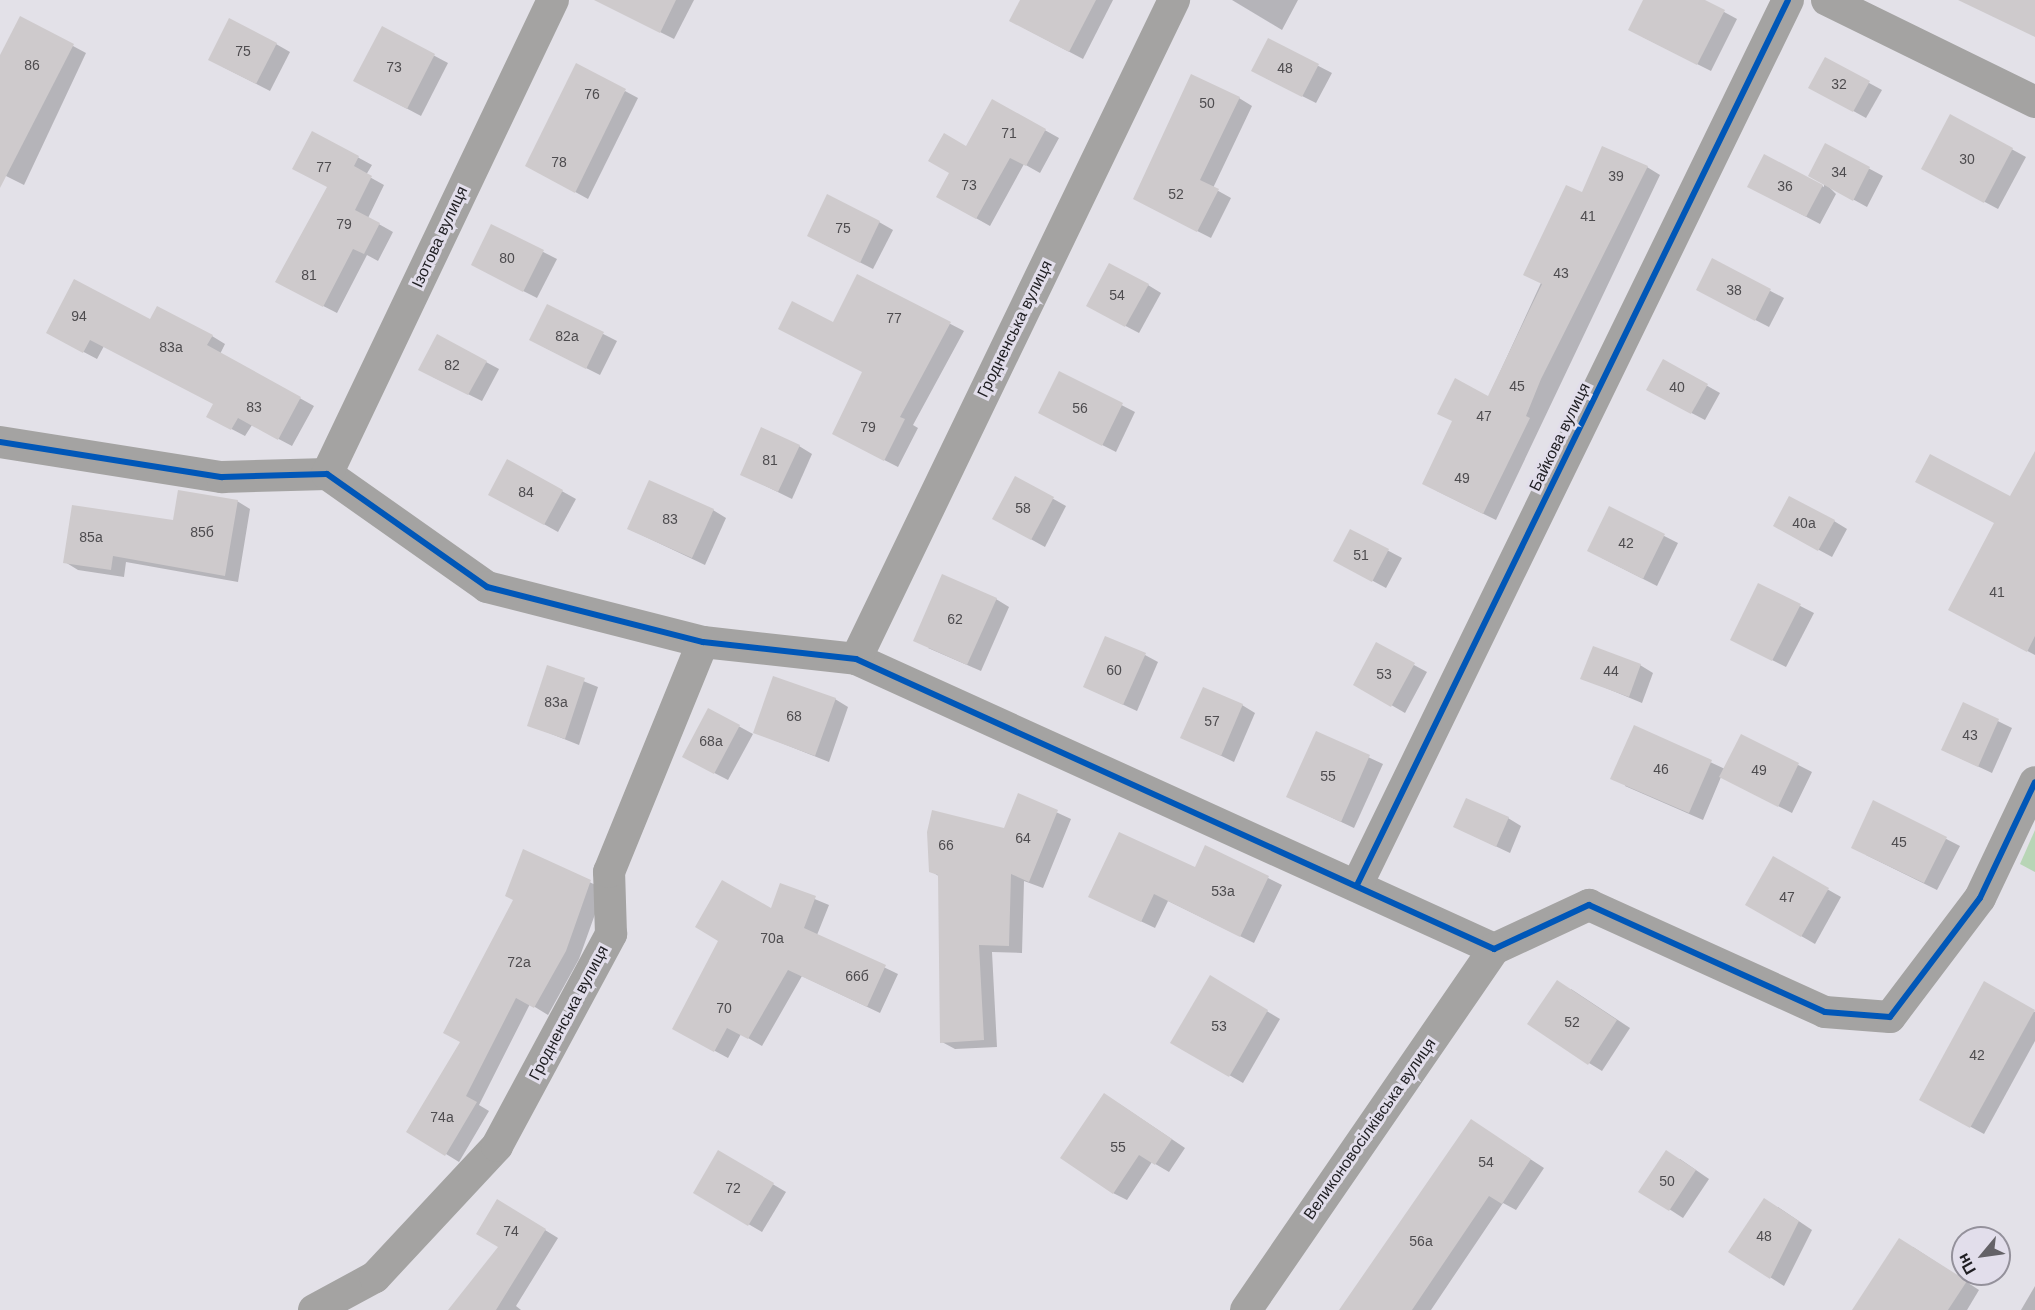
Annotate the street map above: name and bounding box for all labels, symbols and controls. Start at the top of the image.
house number: 75 [235,43,251,59]
house number: 86 [24,57,40,73]
house number: 73 [386,59,402,75]
house number: 48 [1277,60,1293,76]
house number: 32 [1831,76,1847,92]
house number: 76 [584,86,600,102]
house number: 50 [1199,95,1215,111]
house number: 71 [1001,125,1017,141]
house number: 30 [1959,151,1975,167]
house number: 78 [551,154,567,170]
house number: 77 [316,159,332,175]
house number: 34 [1831,164,1847,180]
house number: 39 [1608,168,1624,184]
house number: 73 [961,177,977,193]
house number: 36 [1777,178,1793,194]
street label: Ізотова вулиця [408,183,472,291]
house number: 52 [1168,186,1184,202]
house number: 41 [1580,208,1596,224]
house number: 79 [336,216,352,232]
house number: 75 [835,220,851,236]
house number: 80 [499,250,515,266]
street label: Гродненська вулиця [973,257,1057,401]
house number: 43 [1553,265,1569,281]
house number: 81 [301,267,317,283]
house number: 38 [1726,282,1742,298]
house number: 54 [1109,287,1125,303]
house number: 94 [71,308,87,324]
house number: 77 [886,310,902,326]
house number: 82а [555,328,579,344]
house number: 83а [159,339,183,355]
house number: 82 [444,357,460,373]
house number: 45 [1509,378,1525,394]
house number: 40 [1669,379,1685,395]
street label: Байкова вулиця [1526,380,1594,494]
house number: 83 [246,399,262,415]
house number: 56 [1072,400,1088,416]
house number: 47 [1476,408,1492,424]
house number: 79 [860,419,876,435]
house number: 81 [762,452,778,468]
house number: 49 [1454,470,1470,486]
house number: 84 [518,484,534,500]
house number: 58 [1015,500,1031,516]
house number: 83 [662,511,678,527]
house number: 40а [1792,515,1816,531]
house number: 85б [190,524,214,540]
house number: 85а [79,529,103,545]
house number: 42 [1618,535,1634,551]
house number: 51 [1353,547,1369,563]
house number: 41 [1989,584,2005,600]
house number: 62 [947,611,963,627]
house number: 60 [1106,662,1122,678]
house number: 44 [1603,663,1619,679]
house number: 53 [1376,666,1392,682]
house number: 83а [544,694,568,710]
house number: 68 [786,708,802,724]
house number: 57 [1204,713,1220,729]
house number: 43 [1962,727,1978,743]
house number: 68а [699,733,723,749]
house number: 46 [1653,761,1669,777]
house number: 49 [1751,762,1767,778]
house number: 55 [1320,768,1336,784]
house number: 64 [1015,830,1031,846]
house number: 45 [1891,834,1907,850]
house number: 66 [938,837,954,853]
house number: 53а [1211,883,1235,899]
house number: 47 [1779,889,1795,905]
house number: 70а [760,930,784,946]
street label: Гродненська вулиця [525,942,613,1084]
house number: 72а [507,954,531,970]
house number: 66б [845,968,869,984]
house number: 70 [716,1000,732,1016]
house number: 52 [1564,1014,1580,1030]
house number: 53 [1211,1018,1227,1034]
street label: Великоновосілківська вулиця [1300,1035,1440,1223]
house number: 42 [1969,1047,1985,1063]
house number: 74а [430,1109,454,1125]
house number: 55 [1110,1139,1126,1155]
house number: 54 [1478,1154,1494,1170]
house number: 50 [1659,1173,1675,1189]
house number: 72 [725,1180,741,1196]
house number: 74 [503,1223,519,1239]
north arrow [1951,1226,2011,1286]
house number: 48 [1756,1228,1772,1244]
house number: 56а [1409,1233,1433,1249]
text: Пн [1954,1251,1979,1277]

